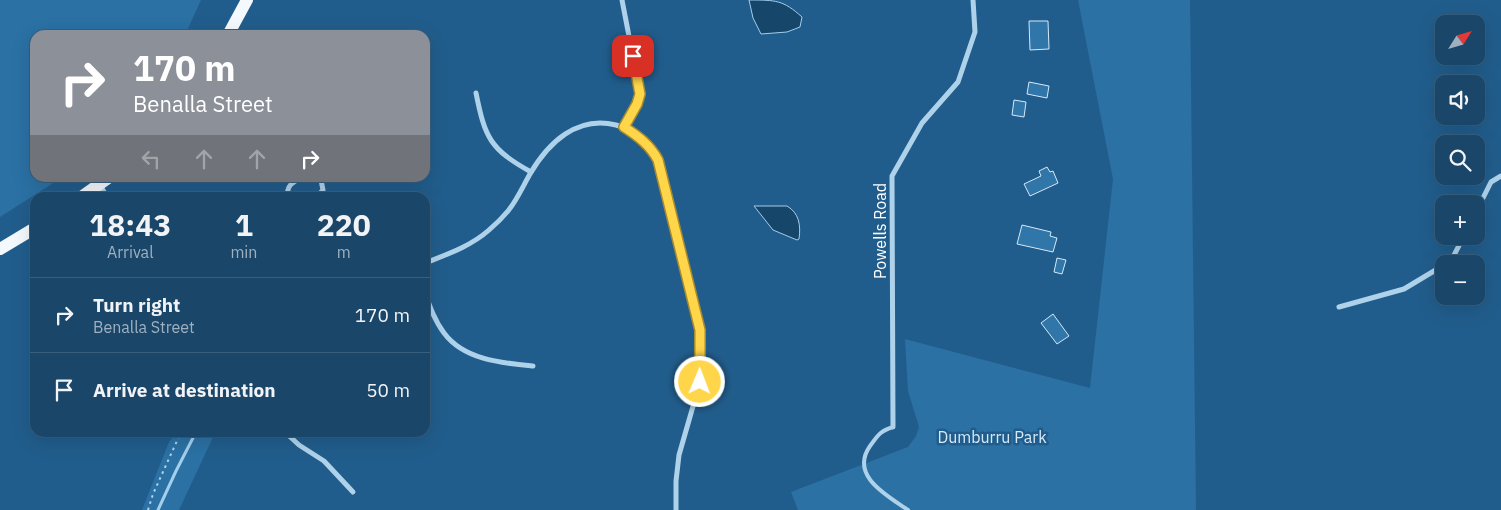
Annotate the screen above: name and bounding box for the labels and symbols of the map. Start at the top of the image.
north arrow [1435,15,1485,65]
pin [612,35,654,77]
street label: Powells Road [870,183,890,279]
position arrow [673,355,725,407]
park label: Dumburru Park [937,427,1047,447]

